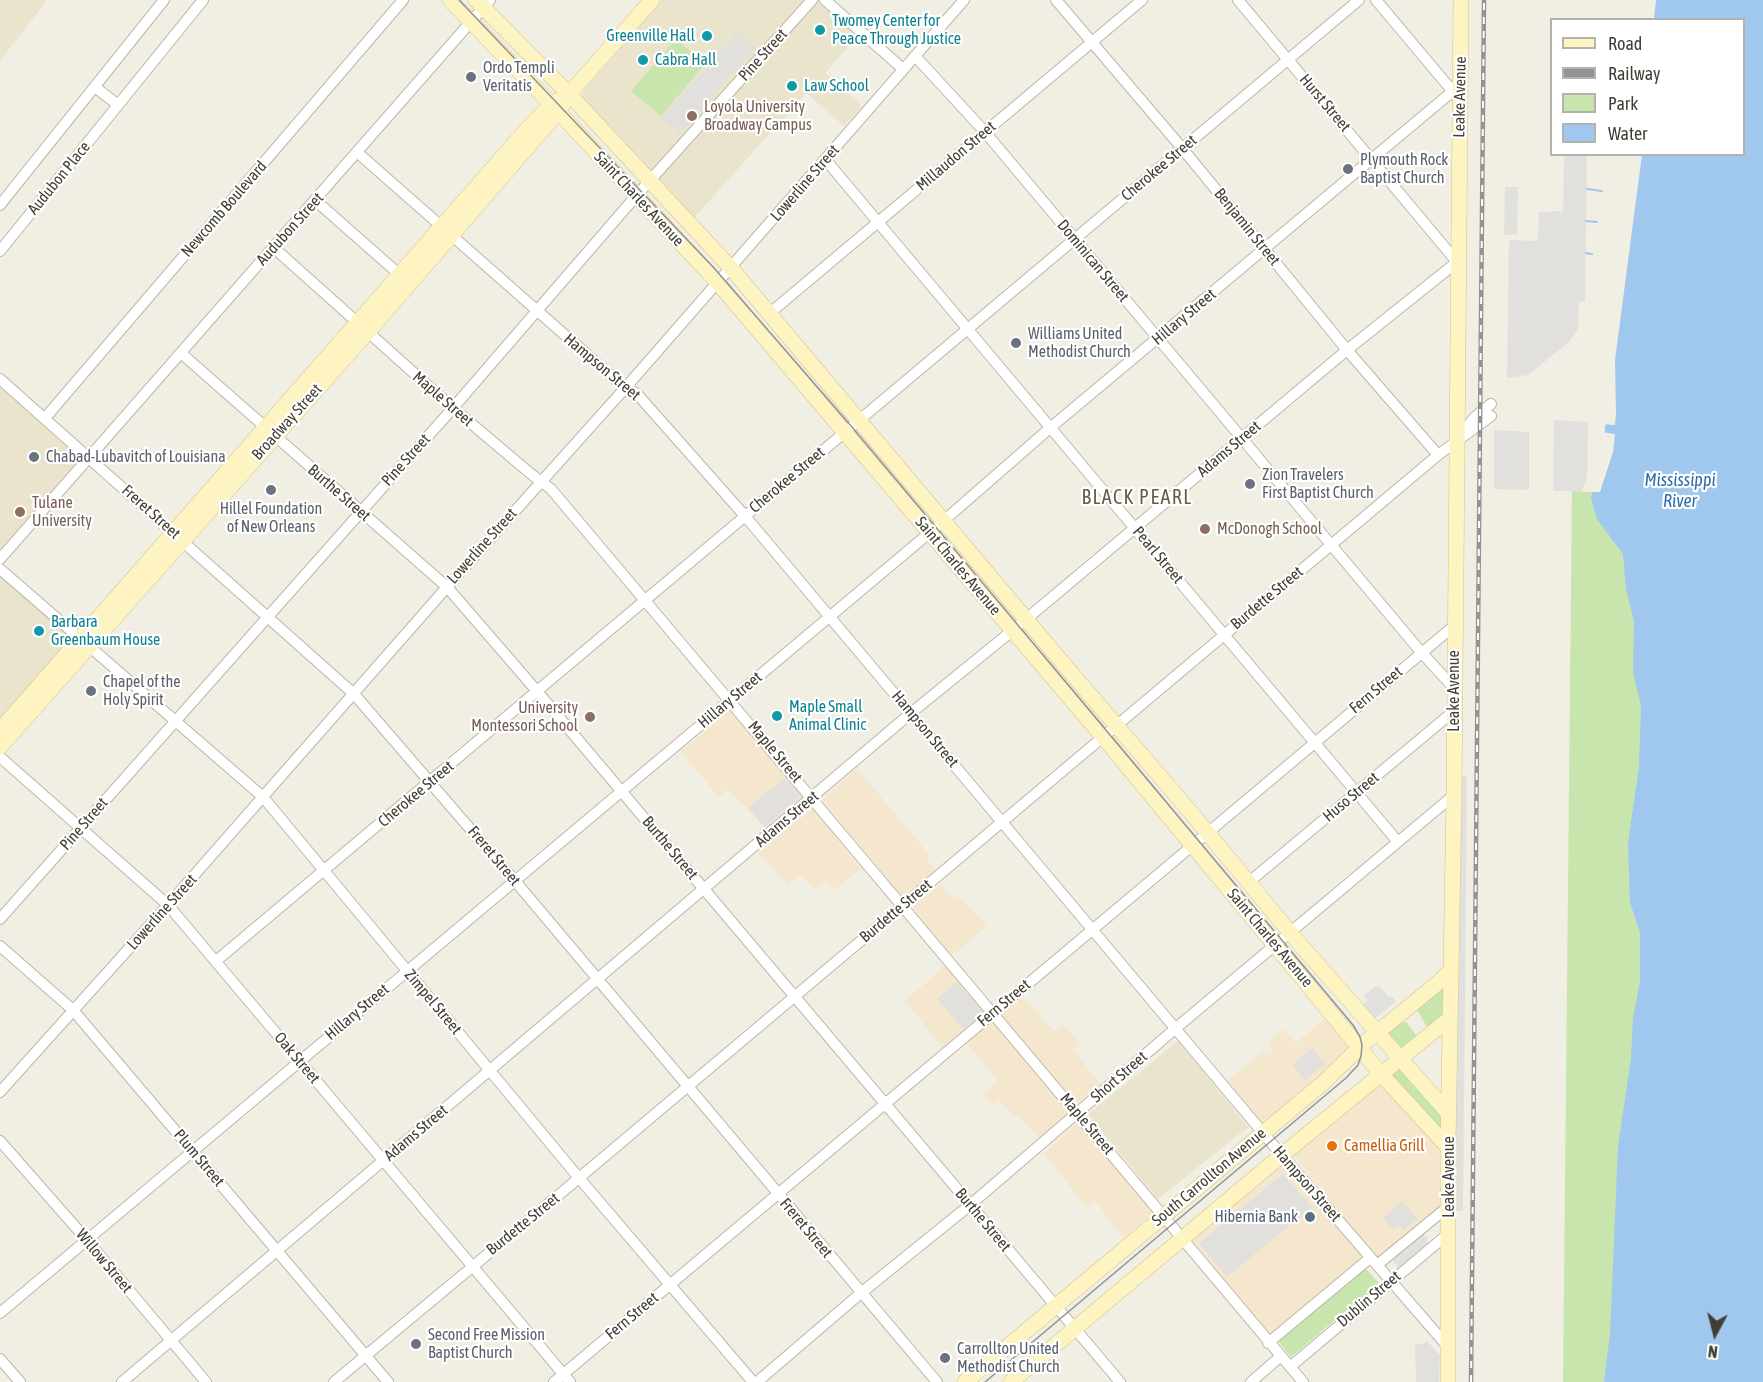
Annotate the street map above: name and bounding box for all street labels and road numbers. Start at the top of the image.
street label: Pine Street [735,25,791,85]
street label: Leake Avenue [1450,56,1470,138]
street label: Hurst Street [1295,70,1355,136]
street label: Millaudon Street [912,117,1000,195]
street label: Cherokee Street [1117,131,1201,205]
street label: Audubon Place [24,138,94,218]
street label: Lowerline Street [767,141,843,225]
street label: Saint Charles Avenue [590,147,688,251]
street label: Newcomb Boulevard [177,157,271,261]
street label: Benjamin Street [1210,184,1284,270]
street label: Audubon Street [252,189,328,269]
street label: Dominican Street [1053,216,1133,306]
street label: Hillary Street [1148,285,1220,349]
street label: Hampson Street [560,329,644,405]
street label: Maple Street [409,367,477,431]
street label: Broadway Street [248,380,326,464]
street label: Adams Street [1193,417,1265,481]
street label: Pine Street [378,430,434,490]
street label: Cherokee Street [745,443,829,517]
street label: Burthe Street [304,461,374,525]
street label: Freret Street [118,481,184,543]
street label: Lowerline Street [443,504,521,588]
street label: Saint Charles Avenue [911,513,1005,619]
street label: Pearl Street [1129,523,1187,587]
street label: Burdette Street [1227,562,1307,634]
street label: Leake Avenue [1444,650,1464,732]
street label: Fern Street [1346,662,1406,718]
street label: Hillary Street [694,668,766,732]
street label: Hampson Street [887,687,963,771]
street label: Maple Street [744,717,806,787]
street label: Cherokee Street [374,757,458,831]
street label: Huso Street [1319,768,1383,826]
street label: Adams Street [751,787,823,851]
street label: Pine Street [56,794,112,854]
street label: Burthe Street [638,812,702,884]
street label: Freret Street [464,822,524,890]
street label: Lowerline Street [123,870,201,954]
street label: Burdette Street [856,875,936,947]
street label: Saint Charles Avenue [1223,885,1317,991]
street label: Zimpel Street [400,966,466,1038]
street label: Fern Street [974,975,1034,1031]
street label: Hillary Street [321,980,393,1044]
street label: Oak Street [270,1028,324,1088]
street label: Short Street [1087,1047,1151,1107]
street label: Maple Street [1056,1089,1118,1159]
street label: Adams Street [380,1101,452,1165]
street label: South Carrollton Avenue [1148,1124,1270,1230]
street label: Plum Street [170,1126,228,1190]
street label: Leake Avenue [1439,1136,1459,1218]
street label: Hampson Street [1269,1142,1345,1226]
street label: Burthe Street [951,1184,1015,1256]
street label: Burdette Street [483,1189,563,1259]
street label: Freret Street [776,1194,836,1262]
street label: Willow Street [72,1225,136,1297]
street label: Dublin Street [1333,1267,1405,1331]
street label: Fern Street [602,1288,662,1344]

